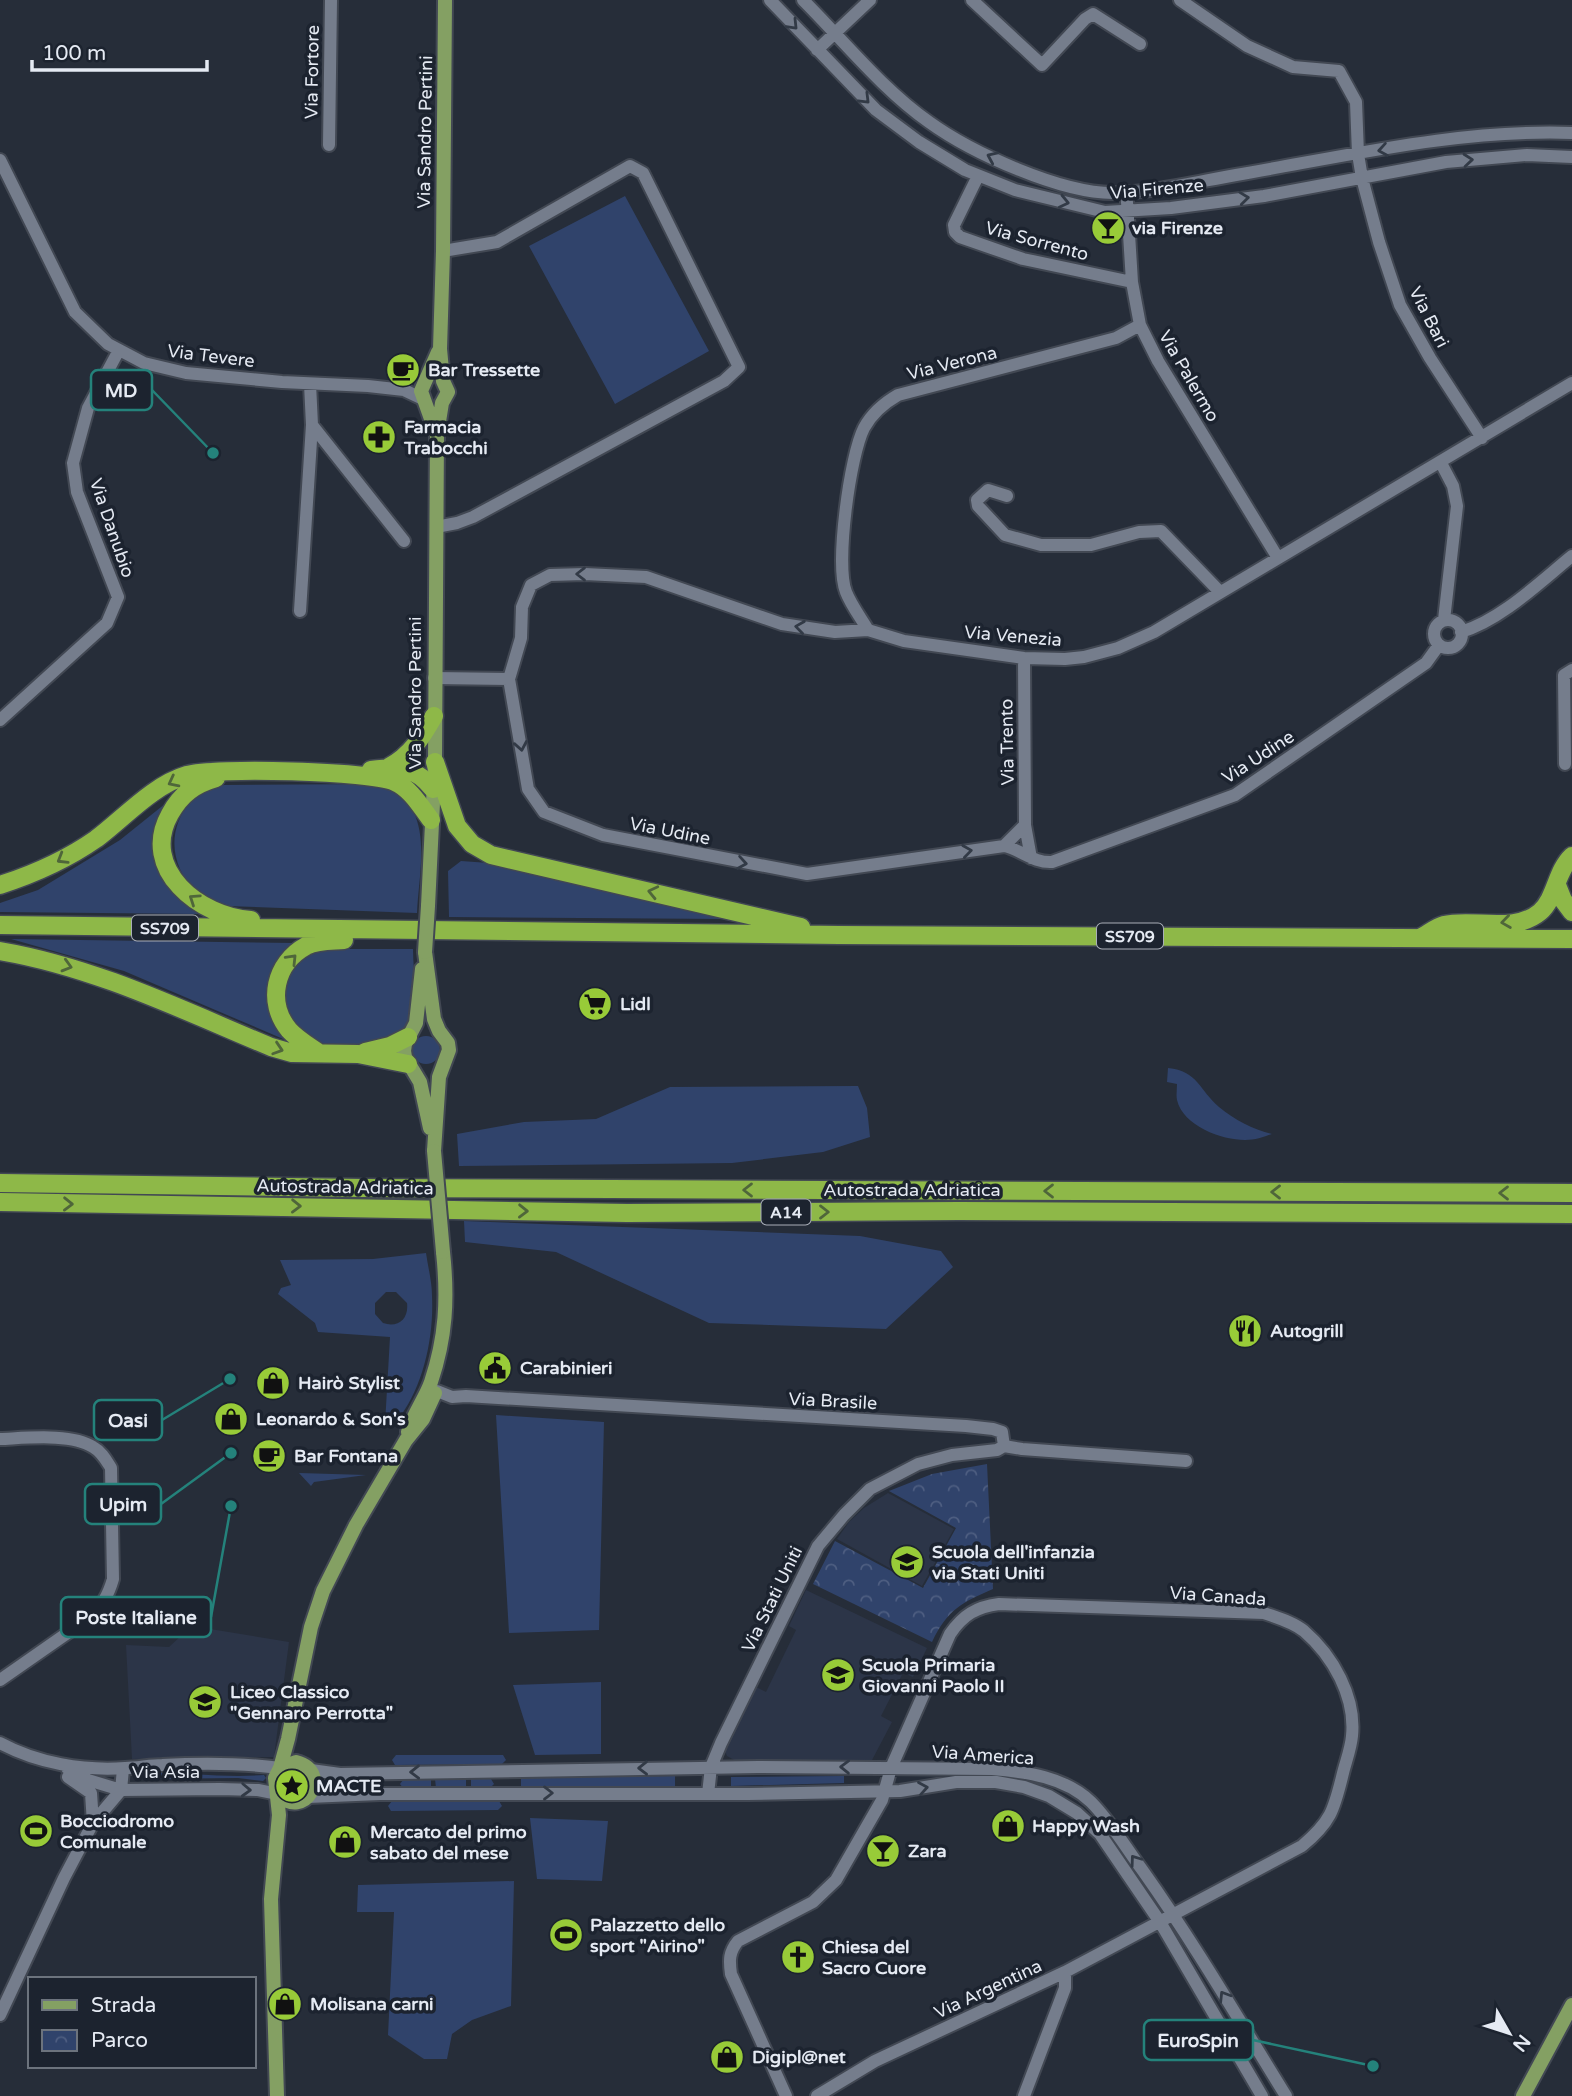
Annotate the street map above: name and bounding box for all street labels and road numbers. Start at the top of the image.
street label: Via Fortore [300,25,324,119]
street label: Via Sandro Pertini [413,55,437,209]
street label: Via Firenze [1109,174,1205,204]
street label: Via Sorrento [983,217,1091,265]
street label: Via Bari [1404,283,1454,351]
street label: Via Palermo [1154,326,1224,426]
street label: Via Tevere [166,340,256,372]
street label: Via Verona [905,341,999,385]
street label: Via Danubio [85,475,139,581]
street label: Via Sandro Pertini [404,616,426,770]
street label: Via Venezia [963,621,1063,651]
street label: Via Trento [995,698,1019,786]
street label: Via Udine [1218,725,1298,789]
street label: Via Udine [628,812,712,850]
road number: SS709 [132,916,198,940]
road number: SS709 [1097,924,1163,948]
street label: Autostrada Adriatica [256,1174,434,1200]
street label: Autostrada Adriatica [823,1179,1001,1201]
road number: A14 [762,1200,810,1224]
street label: Via Brasile [788,1388,878,1414]
street label: Via Stati Uniti [737,1542,807,1656]
street label: Via Canada [1169,1582,1267,1610]
street label: Via America [931,1740,1035,1770]
street label: Via Asia [132,1761,200,1783]
street label: Via Argentina [931,1954,1045,2024]

